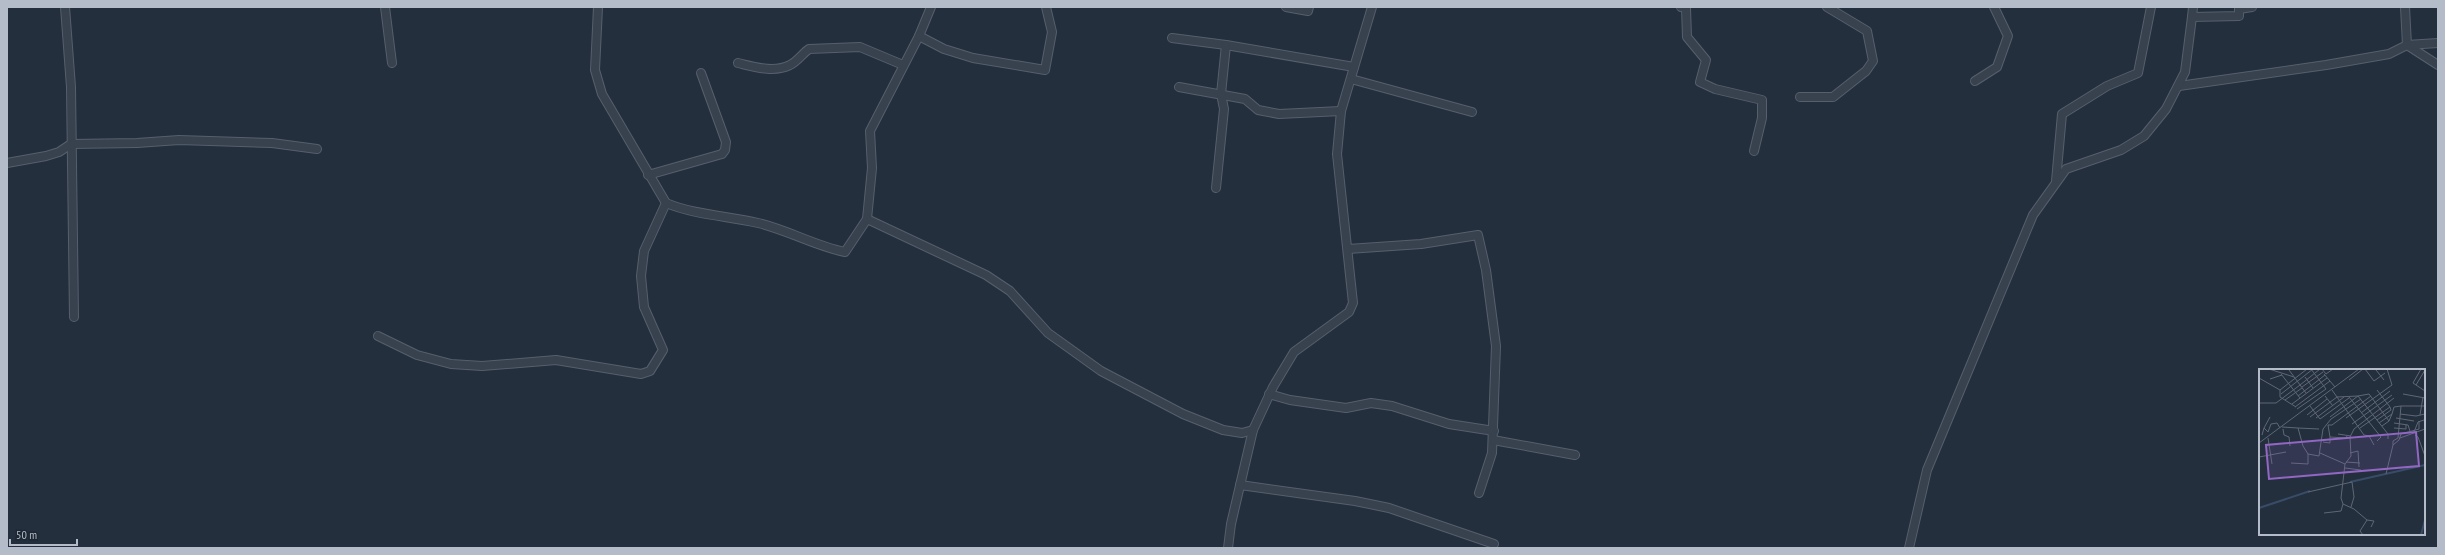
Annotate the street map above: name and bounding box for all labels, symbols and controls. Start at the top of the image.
inset map [2259,369,2425,535]
scale bar [10,521,77,547]
text: 50 m [16,527,37,542]

